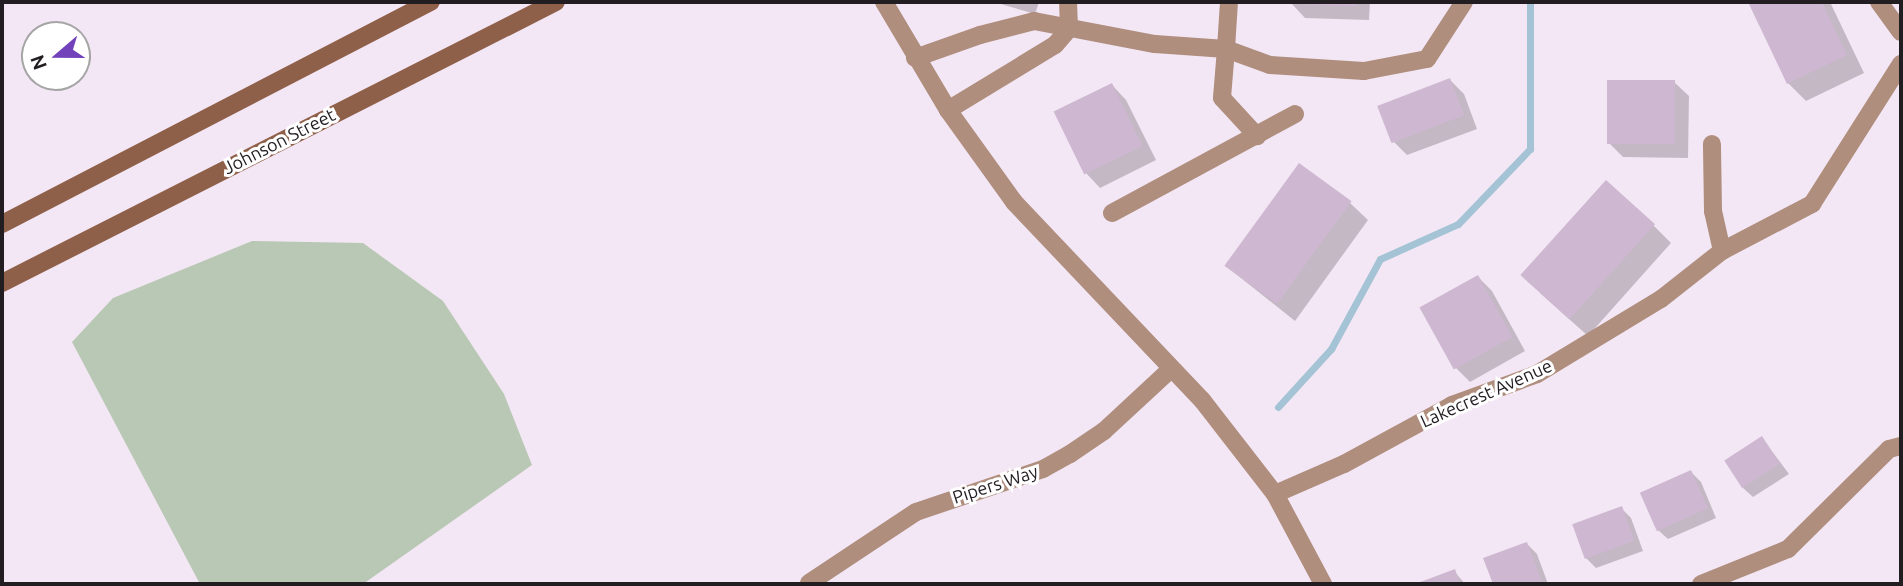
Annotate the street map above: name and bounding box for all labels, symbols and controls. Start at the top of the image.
north arrow [21,21,91,91]
text: N [25,52,51,73]
street label: Johnson Street [219,103,339,179]
street label: Lakecrest Avenue [1417,354,1555,432]
street label: Pipers Way [950,460,1040,508]

